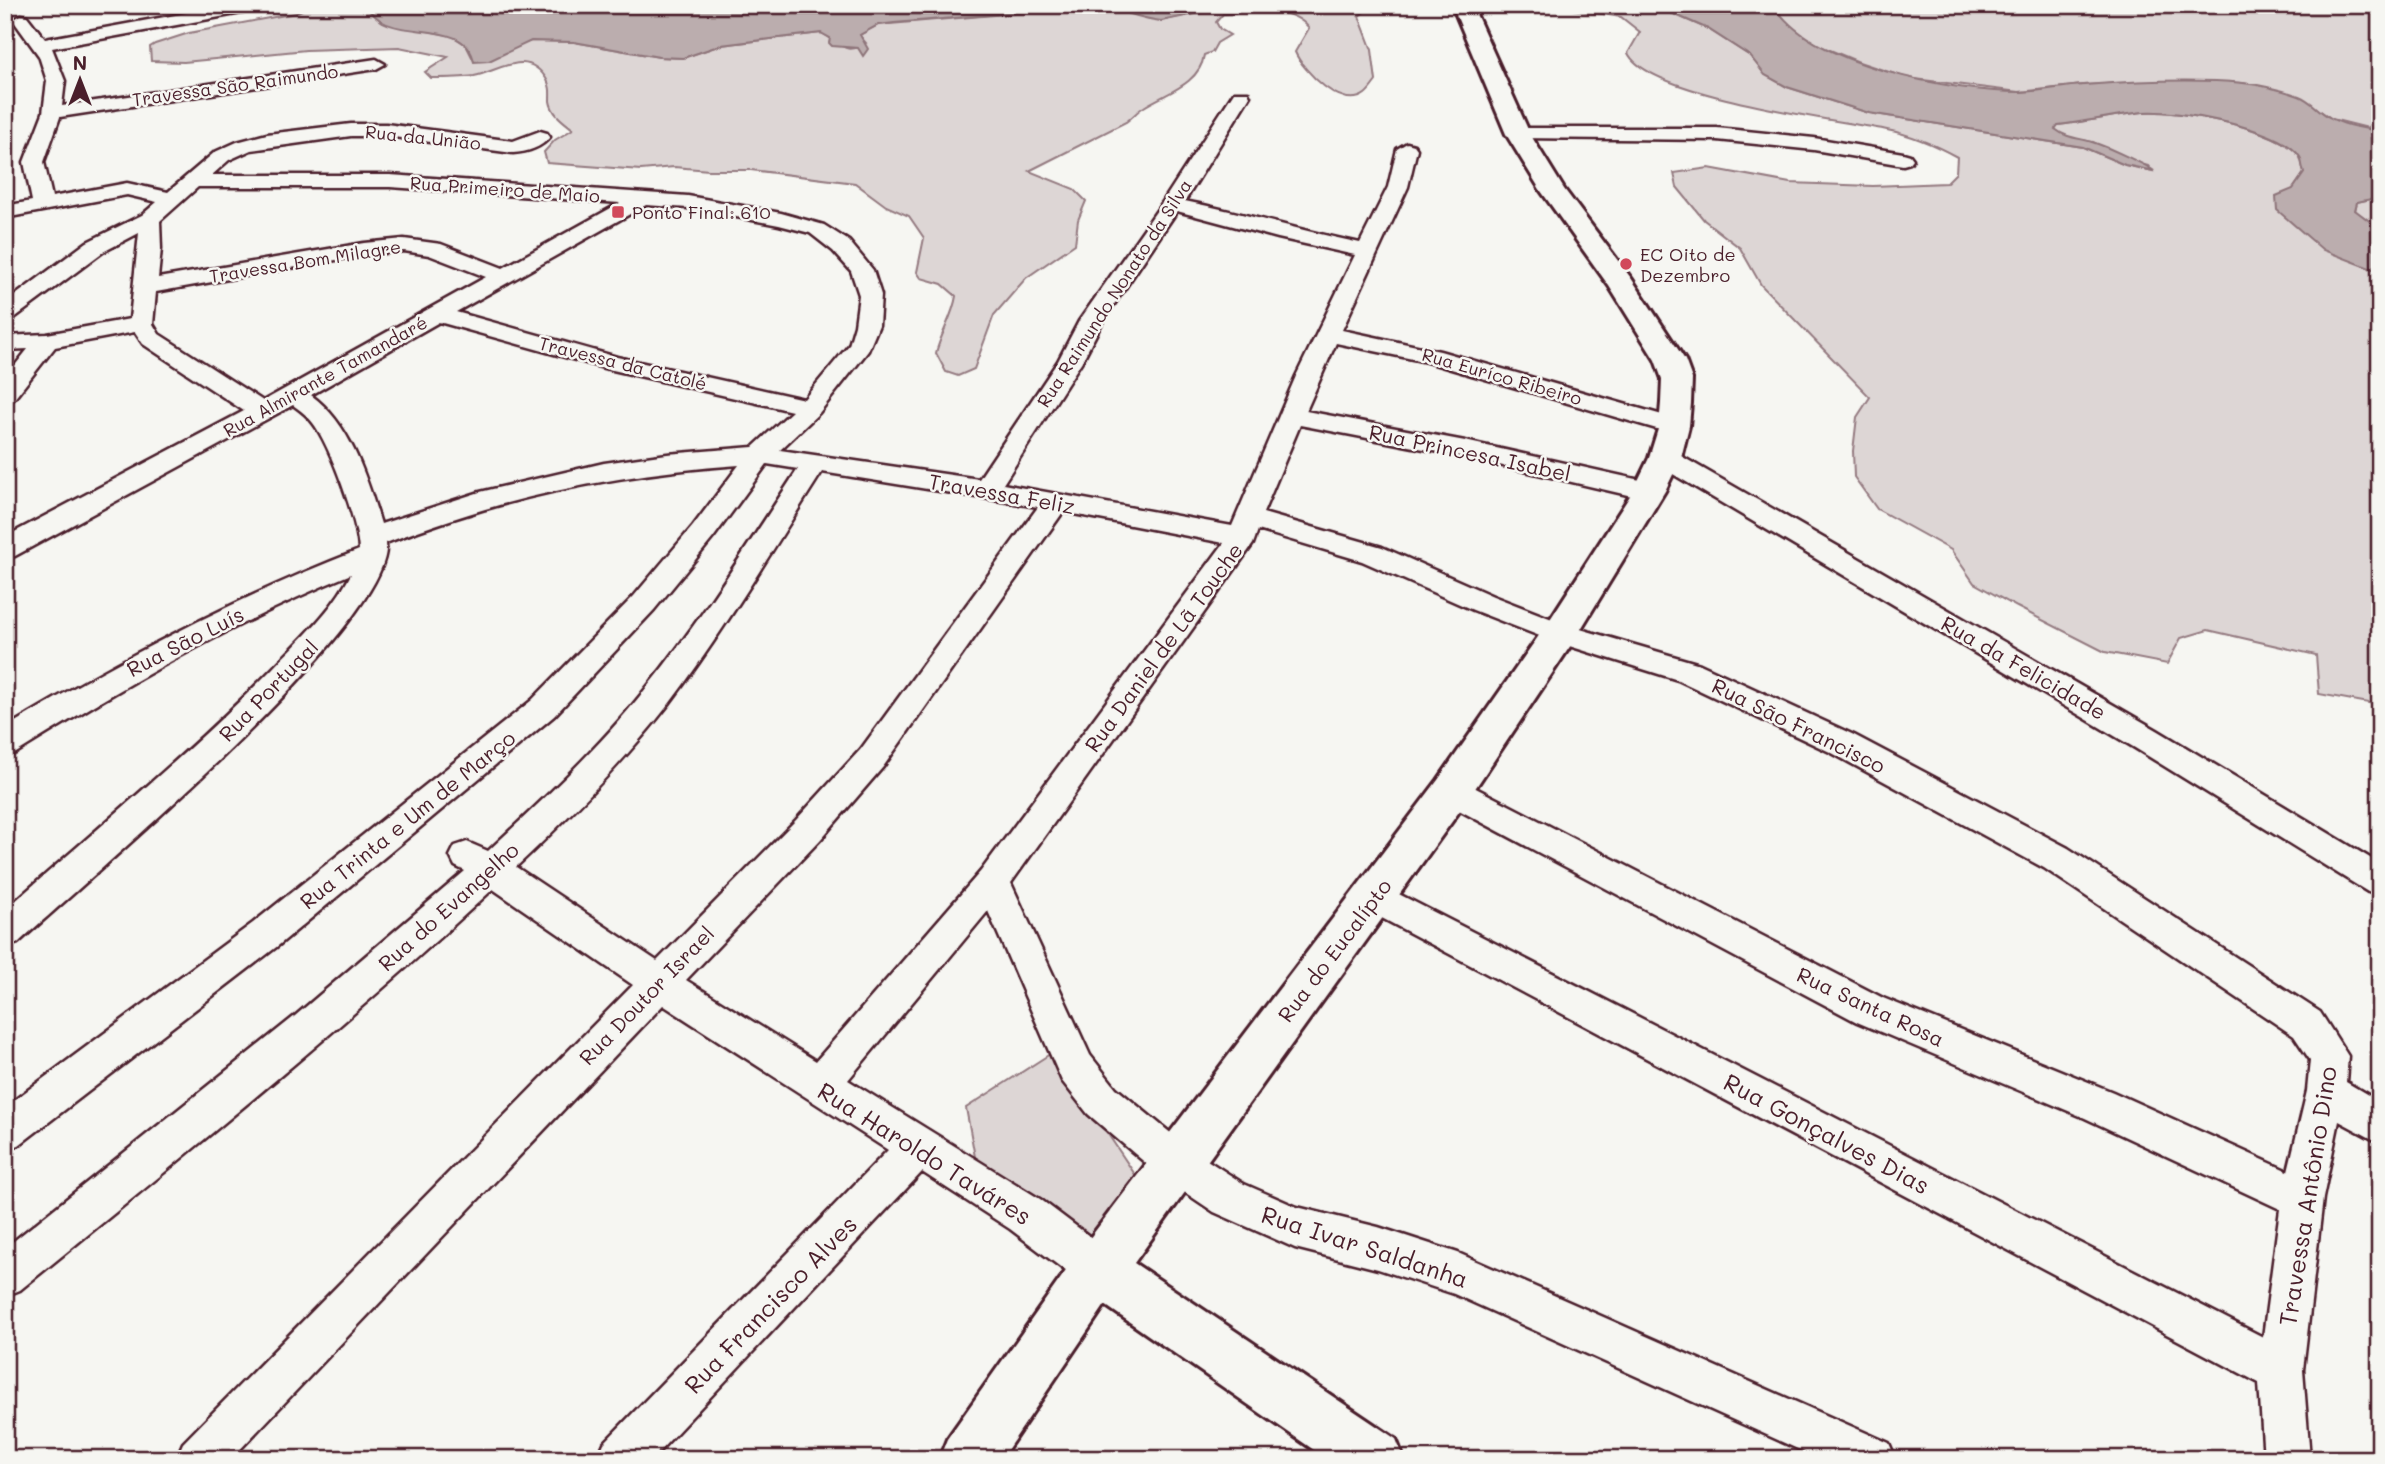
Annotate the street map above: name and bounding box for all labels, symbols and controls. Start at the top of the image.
north arrow [46,46,116,116]
text: N [73,50,87,75]
street label: Travessa São Raimundo [130,59,340,111]
street label: Rua da União [364,119,482,155]
street label: Rua Primeiro de Maio [409,170,601,208]
street label: Rua Raimundo Nonato da Silva [1031,174,1197,412]
place label: Ponto Final: 610 [632,200,771,224]
marker: Ponto Final: 610 [610,204,626,220]
street label: Travessa Bom Milagre [208,234,402,288]
place label: EC Oito de Dezembro [1640,242,1736,287]
marker: EC Oito de Dezembro [1618,256,1634,272]
street label: Rua Almirante Tamandaré [219,310,431,442]
street label: Travessa da Catolé [537,331,709,395]
street label: Rua Euríco Ribeiro [1419,342,1585,410]
street label: Rua Princesa Isabel [1367,417,1573,487]
street label: Travessa Feliz [927,467,1077,519]
street label: Rua Daniel de Lã Touche [1078,537,1248,757]
street label: Rua São Luís [122,600,248,682]
street label: Rua da Felicidade [1937,609,2111,725]
street label: Rua Portugal [212,633,324,747]
street label: Rua São Francisco [1708,671,1890,779]
street label: Rua Trinta e Um de Março [294,724,520,914]
street label: Rua do Evangelho [372,836,524,976]
street label: Rua do Eucalípto [1271,873,1397,1027]
street label: Rua Doutor Israel [573,920,719,1070]
street label: Rua Santa Rosa [1793,960,1949,1052]
street label: Travessa Antônio Dino [2271,1064,2343,1328]
street label: Rua Gonçalves Dias [1719,1066,1935,1200]
street label: Rua Haroldo Taváres [812,1075,1038,1231]
street label: Rua Ivar Saldanha [1258,1198,1472,1294]
street label: Rua Francisco Alves [677,1208,863,1400]

